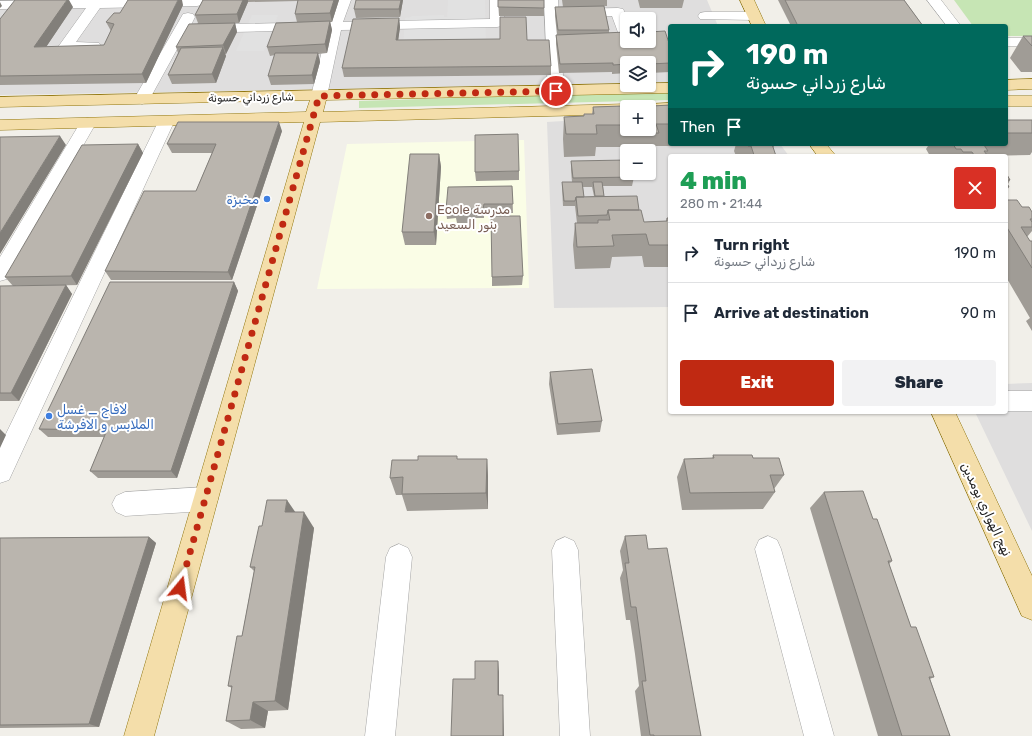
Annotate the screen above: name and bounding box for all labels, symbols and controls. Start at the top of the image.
map controls [620,12,656,180]
button: sound [620,12,656,48]
text: 190 m [746,38,829,71]
icon: right [680,40,732,92]
button: layers [620,56,656,92]
text: شارع زرداني حسونة [746,72,886,94]
pin [539,74,573,108]
icon: arrive [545,80,567,102]
street label: شارع زرداني حسونة [208,90,294,107]
button: + [620,100,656,136]
icon: arrive [723,116,745,138]
text: Then [680,118,715,136]
button: − [620,144,656,180]
text: 4 min [680,167,747,195]
button: close [954,167,996,209]
place label: مخبزة [226,192,259,208]
marker: مخبزة [262,194,272,204]
text: 280 m · 21:44 [680,196,762,211]
place label: Ecole مدرسة بنور السعيد [437,202,510,233]
marker: Ecole مدرسة بنور السعيد [424,211,434,221]
text: Turn right [714,236,789,254]
icon: right [680,242,702,264]
text: 190 m [954,244,996,262]
text: شارع زرداني حسونة [714,254,815,269]
icon: arrive [680,302,702,324]
text: Arrive at destination [714,304,869,322]
text: 90 m [961,304,996,322]
button: Exit [680,360,834,406]
button: Share [842,360,996,406]
place label: لافاج _ غسل الملابس و الافرشة [57,402,154,433]
marker: لافاج _ غسل الملابس و الافرشة [44,411,54,421]
street label: نهج الهواري بومدين [956,460,1015,559]
position arrow [159,567,201,609]

